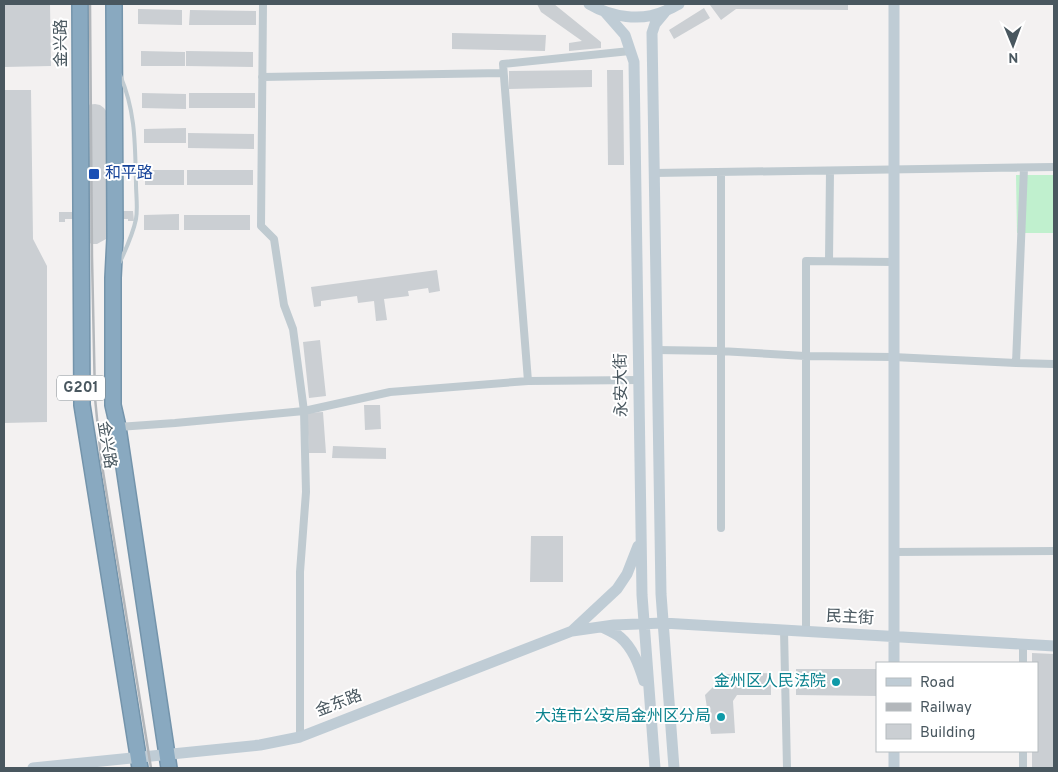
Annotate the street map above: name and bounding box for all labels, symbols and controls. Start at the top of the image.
street label: 金兴路 [52,19,72,67]
north arrow [988,20,1038,70]
text: N [1008,48,1018,65]
place label: 和平路 [105,164,153,184]
marker: 和平路 [87,167,101,181]
street label: 永安大街 [611,353,633,417]
road number: G201 [57,376,105,400]
street label: 金兴路 [92,420,120,470]
street label: 民主街 [826,607,874,629]
legend [876,662,1038,752]
place label: 金州区人民法院 [714,672,826,692]
text: Road [920,674,955,693]
marker: 金州区人民法院 [830,676,842,688]
street label: 金东路 [313,686,365,722]
text: Railway [920,699,972,718]
place label: 大连市公安局金州区分局 [535,707,711,727]
marker: 大连市公安局金州区分局 [715,711,727,723]
text: Building [920,724,975,743]

